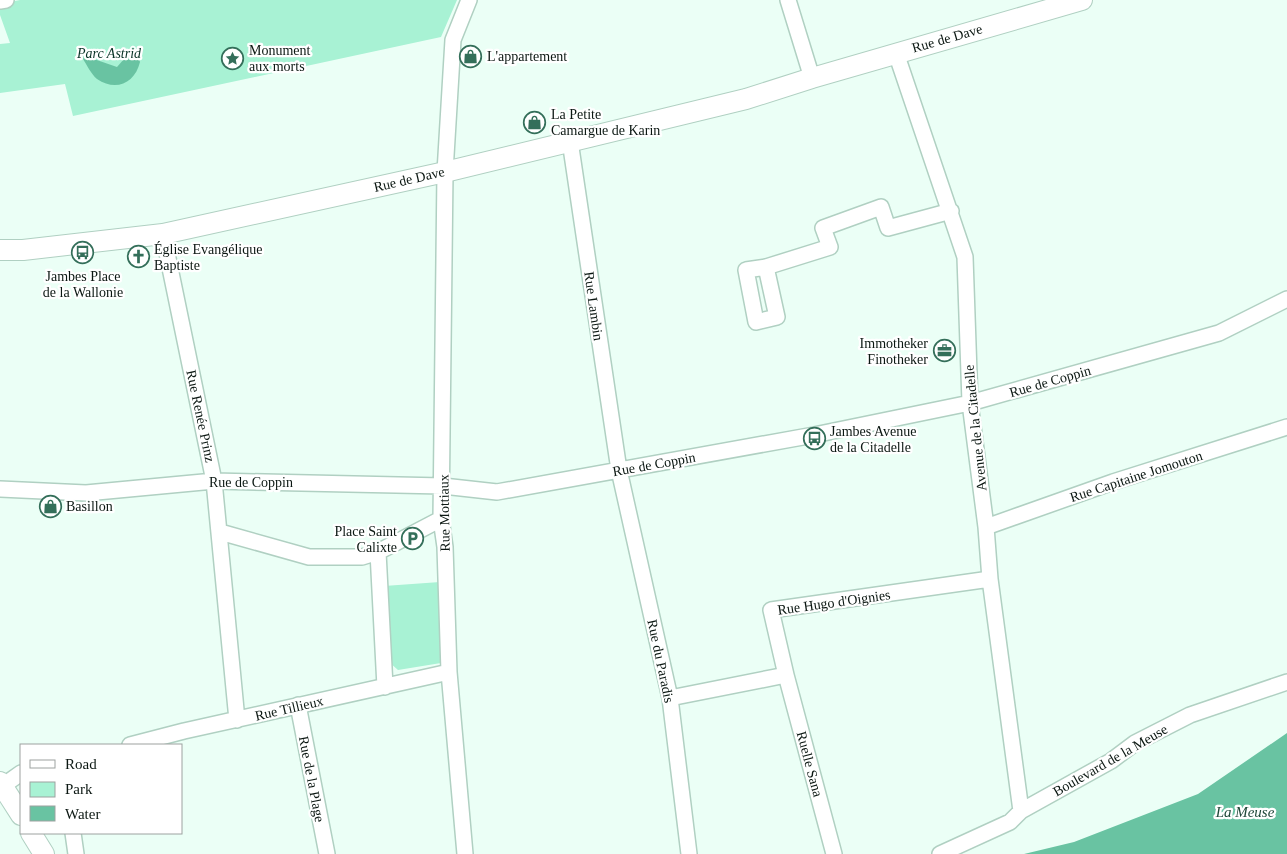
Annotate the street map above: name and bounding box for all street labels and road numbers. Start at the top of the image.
street label: Rue de Dave [910,21,984,56]
street label: Rue de Dave [372,164,446,195]
street label: Rue Lambin [581,271,606,342]
street label: Rue de Coppin [1008,363,1093,400]
street label: Avenue de la Citadelle [961,364,990,492]
street label: Rue Renée Prinz [183,369,218,464]
street label: Rue Capitaine Jomouton [1068,448,1204,505]
street label: Rue de Coppin [611,450,697,479]
street label: Rue Mottiaux [436,474,453,552]
street label: Rue de Coppin [209,475,293,490]
street label: Rue Hugo d'Oignies [777,587,891,618]
street label: Rue du Paradis [644,618,677,704]
street label: Rue Tillieux [253,693,325,724]
street label: Boulevard de la Meuse [1050,722,1170,799]
street label: Ruelle Sana [794,730,826,799]
street label: Rue de la Plage [296,735,327,823]

